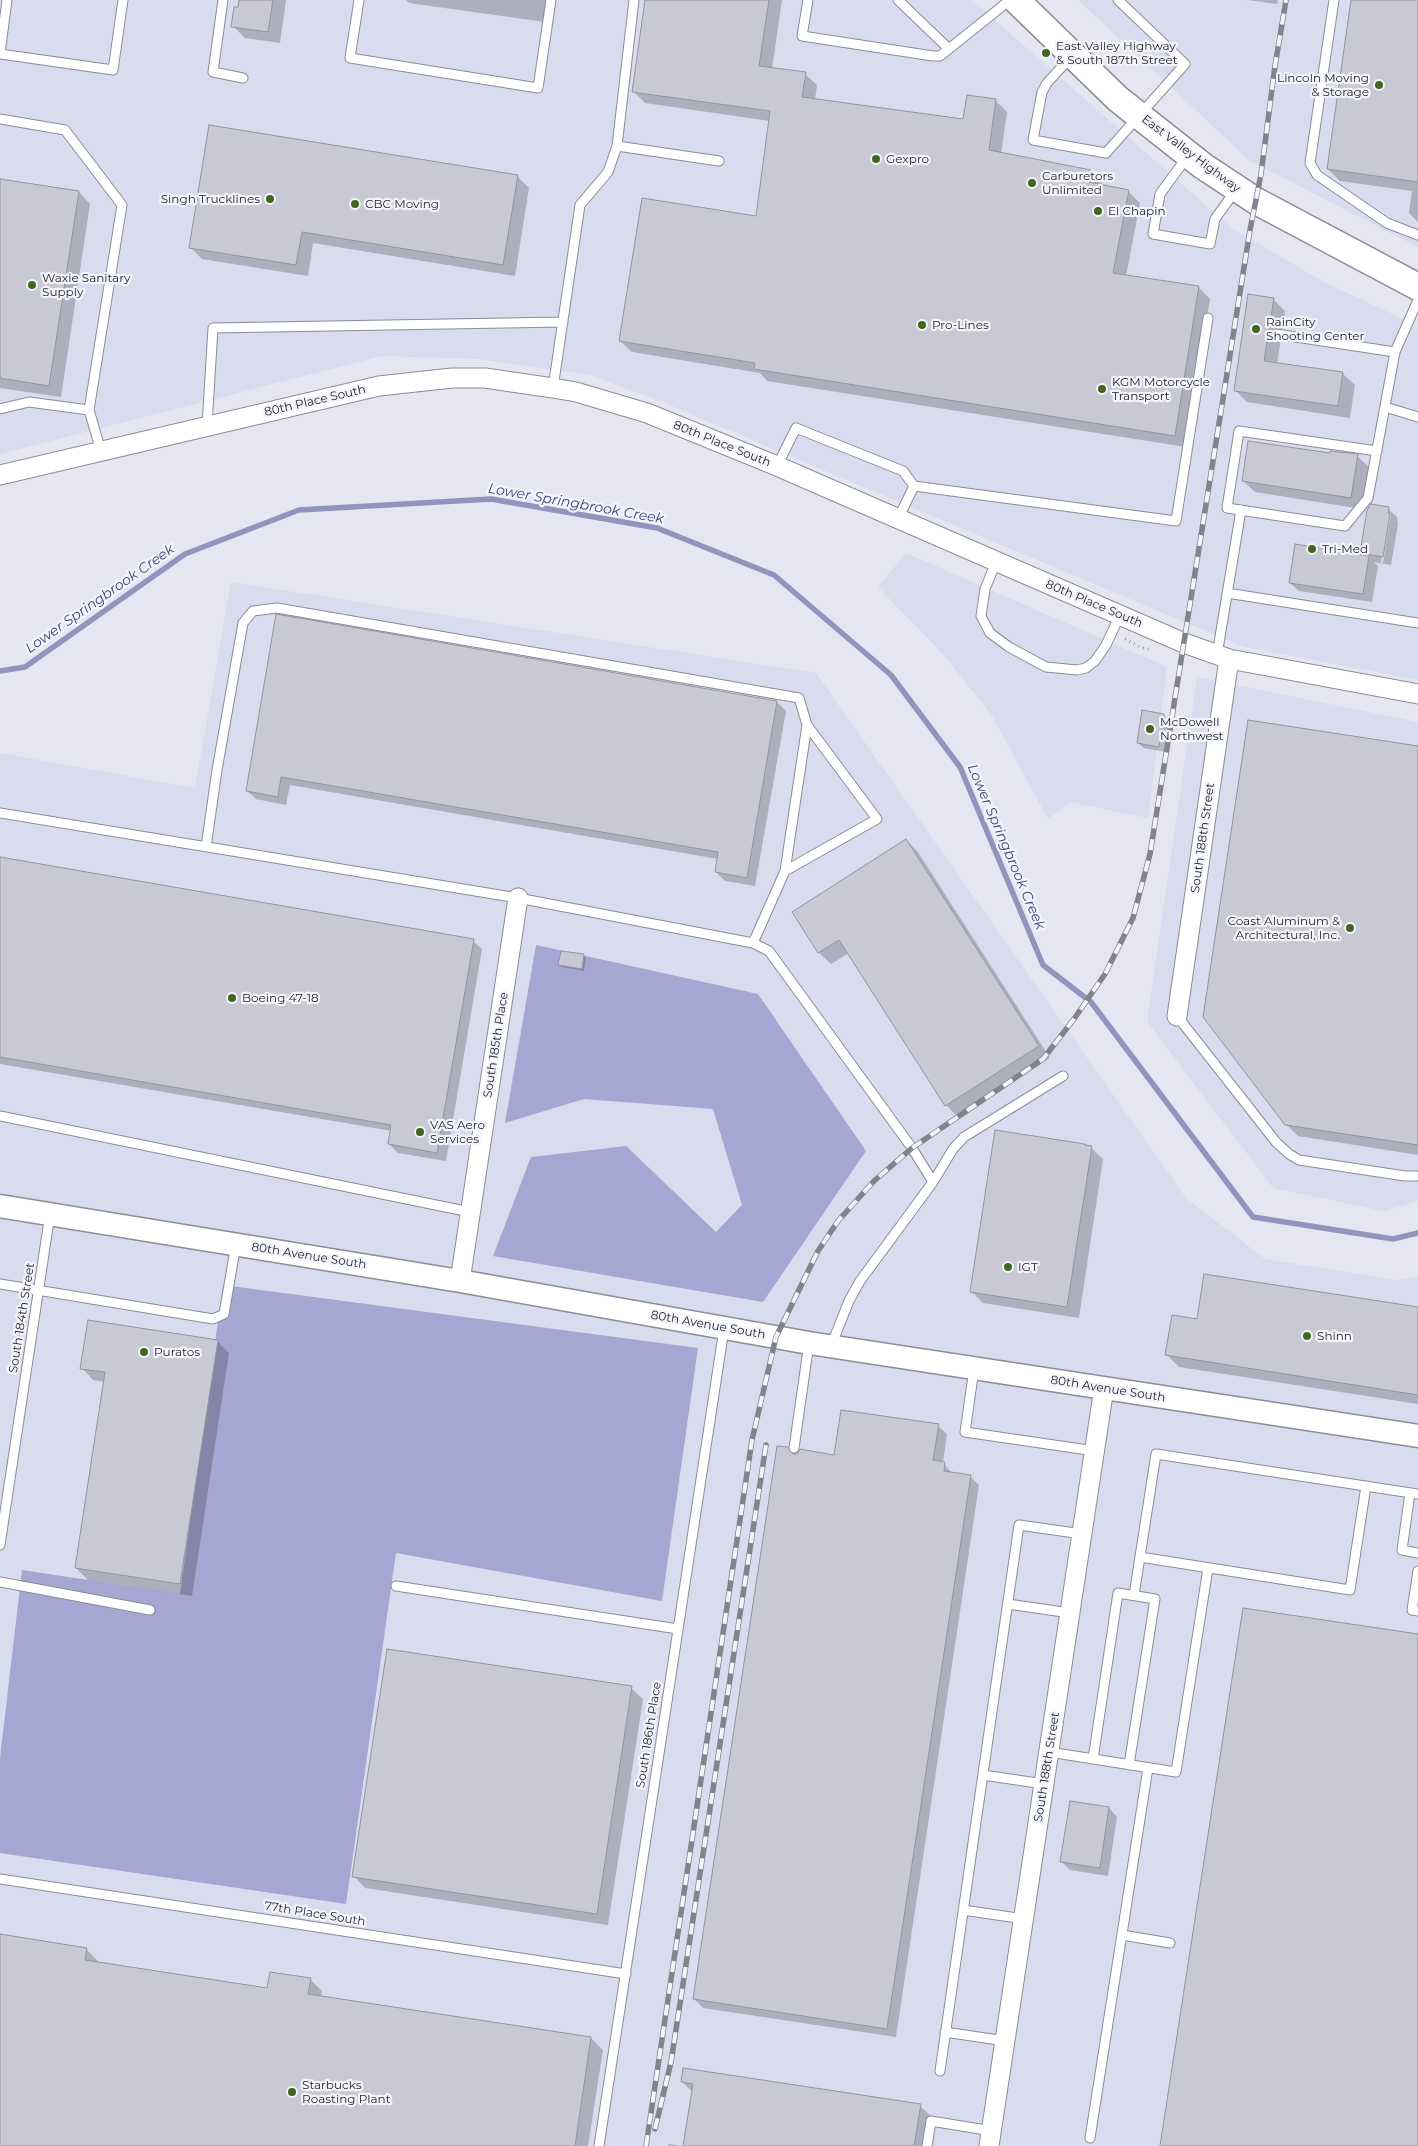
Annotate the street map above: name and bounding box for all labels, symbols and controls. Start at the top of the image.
place label: East Valley Highway & South 187th Street [1056,39,1178,67]
marker: East Valley Highway & South 187th Street [1040,47,1052,59]
place label: Lincoln Moving & Storage [1277,71,1369,99]
marker: Lincoln Moving & Storage [1373,79,1385,91]
street label: East Valley Highway [1139,112,1243,196]
place label: Gexpro [886,152,929,166]
marker: Gexpro [870,153,882,165]
place label: Carburetors Unlimited [1042,169,1113,197]
marker: Carburetors Unlimited [1026,177,1038,189]
place label: Singh Trucklines [161,192,260,206]
marker: Singh Trucklines [264,193,276,205]
place label: CBC Moving [365,197,439,211]
marker: CBC Moving [349,198,361,210]
place label: El Chapin [1108,204,1166,218]
marker: El Chapin [1092,205,1104,217]
place label: Waxie Sanitary Supply [42,271,130,299]
marker: Waxie Sanitary Supply [26,279,38,291]
place label: RainCity Shooting Center [1266,315,1364,343]
place label: Pro-Lines [932,318,989,332]
marker: Pro-Lines [916,319,928,331]
marker: RainCity Shooting Center [1250,323,1262,335]
place label: KGM Motorcycle Transport [1112,375,1210,403]
street label: 80th Place South [263,382,367,420]
marker: KGM Motorcycle Transport [1096,383,1108,395]
street label: 80th Place South [671,418,773,470]
water label: Lower Springbrook Creek [487,480,665,528]
water label: Lower Springbrook Creek [22,541,178,657]
place label: Tri-Med [1322,542,1368,556]
marker: Tri-Med [1306,543,1318,555]
street label: 80th Place South [1043,577,1145,631]
place label: McDowell Northwest [1160,715,1223,743]
marker: McDowell Northwest [1144,723,1156,735]
water label: Lower Springbrook Creek [963,762,1049,932]
street label: South 188th Street [1188,782,1218,894]
place label: Coast Aluminum & Architectural, Inc. [1227,914,1340,942]
marker: Coast Aluminum & Architectural, Inc. [1344,922,1356,934]
place label: Boeing 47-18 [242,991,319,1005]
street label: South 185th Place [481,991,511,1099]
marker: Boeing 47-18 [226,992,238,1004]
place label: VAS Aero Services [430,1118,485,1146]
marker: VAS Aero Services [414,1126,426,1138]
street label: 80th Avenue South [250,1240,368,1272]
place label: IGT [1018,1260,1038,1274]
marker: IGT [1002,1261,1014,1273]
street label: South 184th Street [6,1262,38,1374]
street label: 80th Avenue South [650,1308,766,1342]
place label: Shinn [1317,1329,1352,1343]
marker: Shinn [1301,1330,1313,1342]
place label: Puratos [154,1345,200,1359]
marker: Puratos [138,1346,150,1358]
street label: 80th Avenue South [1049,1373,1167,1405]
street label: South 186th Place [633,1681,665,1789]
street label: South 188th Street [1031,1711,1063,1823]
street label: 77th Place South [264,1899,366,1929]
place label: Starbucks Roasting Plant [302,2078,391,2106]
marker: Starbucks Roasting Plant [286,2086,298,2098]

